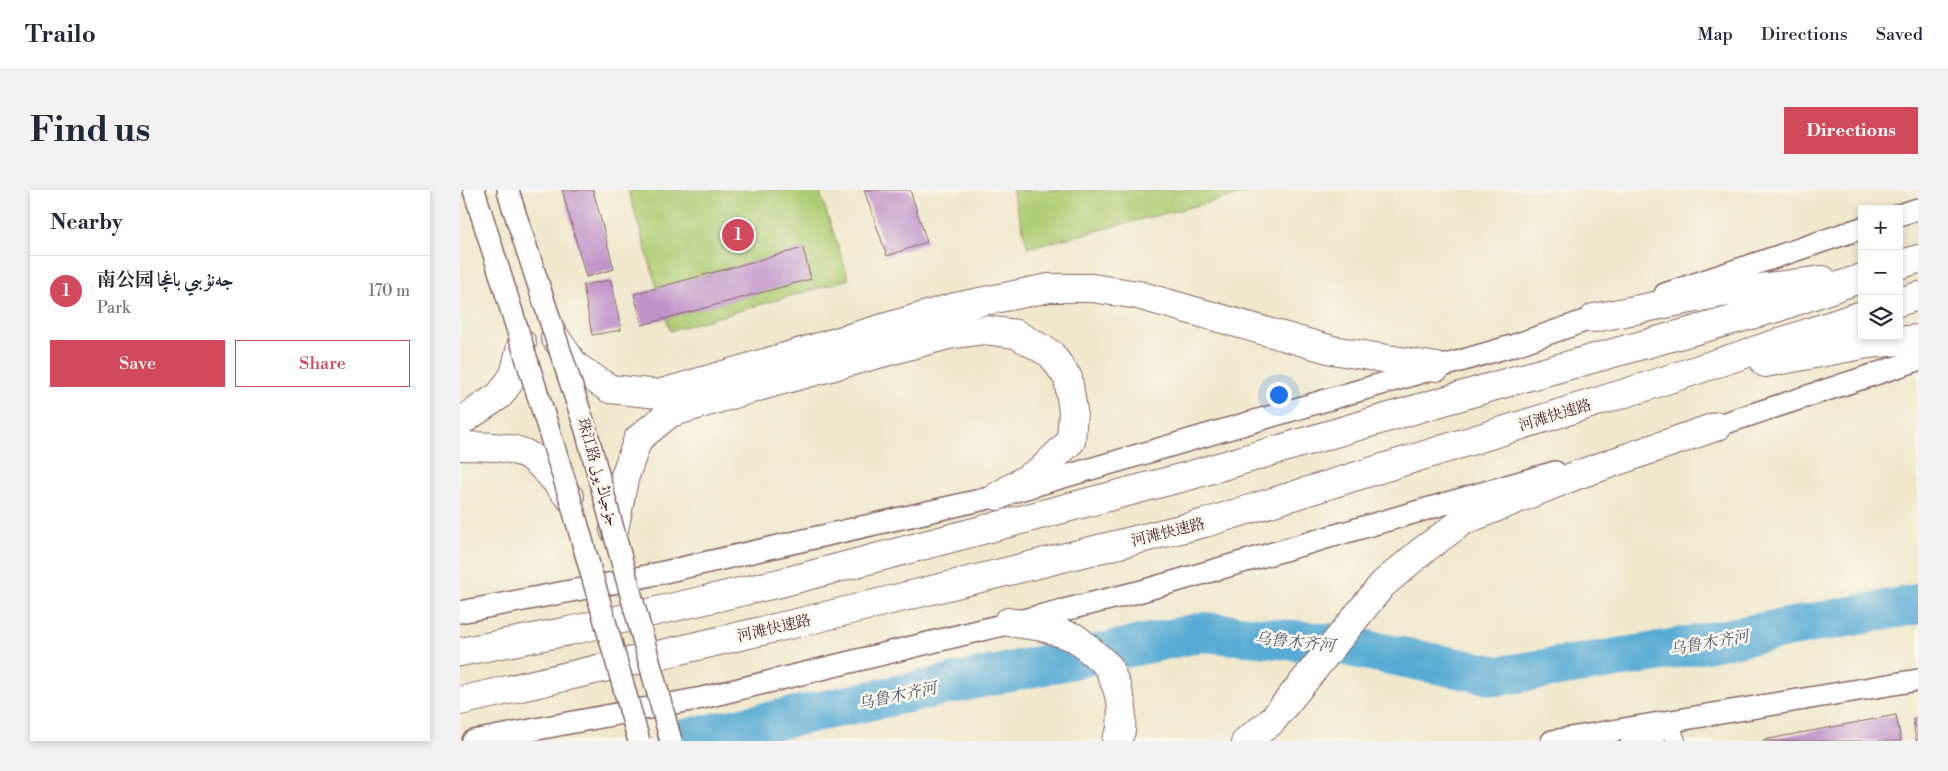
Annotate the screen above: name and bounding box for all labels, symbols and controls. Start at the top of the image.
text: Trailo [25,20,96,50]
text: Map [1697,23,1733,46]
text: Directions [1761,23,1848,46]
text: Saved [1876,23,1923,46]
button: Directions [1784,107,1918,154]
text: Find us [30,109,150,152]
map controls [1858,205,1903,340]
button: + [1858,205,1903,250]
text: Nearby [50,210,123,236]
pin: 1 [722,216,754,254]
button: − [1858,250,1903,295]
text: 南公园 جەنۇبىي باغچا [97,268,234,292]
text: 1 [62,281,70,301]
text: 170 m [368,281,410,301]
button: layers [1858,295,1903,340]
text: Park [97,298,130,318]
button: Save [50,340,225,387]
button: Share [235,340,410,387]
your location [1266,382,1292,408]
street label: 河滩快速路 [1516,395,1594,436]
street label: 珠江路 جۇجياڭ يولى [573,416,622,528]
street label: 河滩快速路 [1129,514,1207,551]
street label: 河滩快速路 [735,611,813,646]
water label: 乌鲁木齐河 [1668,626,1753,660]
water label: 乌鲁木齐河 [1254,628,1339,656]
water label: 乌鲁木齐河 [856,677,941,714]

